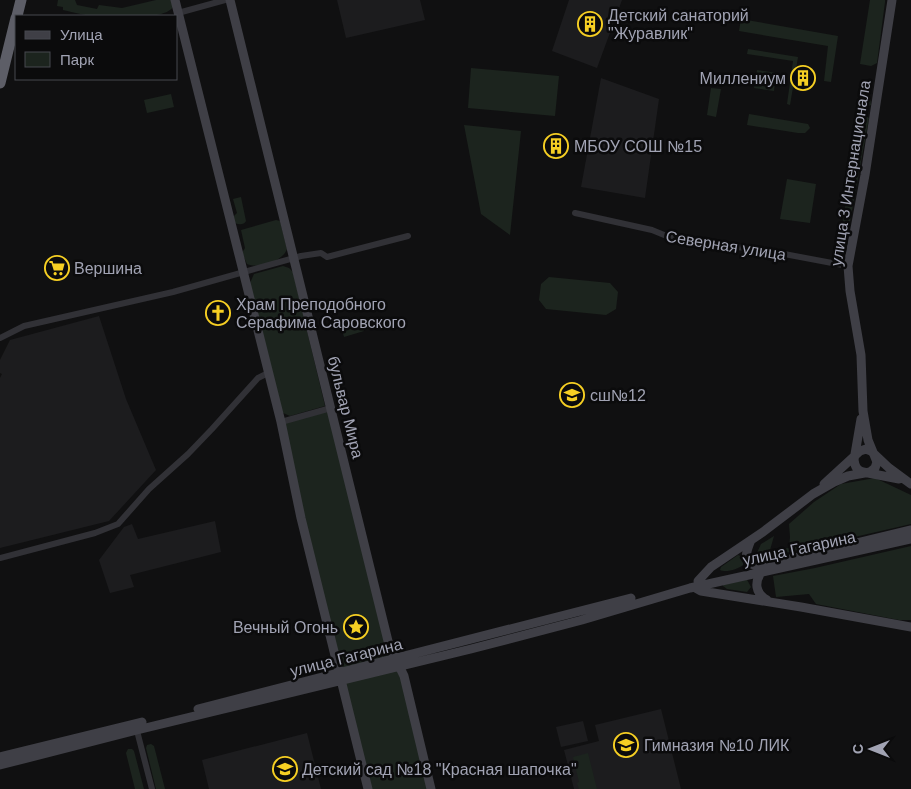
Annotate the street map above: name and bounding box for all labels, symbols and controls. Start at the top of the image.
place label: Детский санаторий "Журавлик" [608,7,749,42]
building icon: Детский санаторий "Журавлик" [577,11,603,37]
legend [15,15,178,80]
text: Улица [60,26,103,43]
text: Парк [60,51,94,68]
building icon: Миллениум [790,65,816,91]
place label: Миллениум [700,70,786,87]
street label: улица 3 Интернационала [827,79,874,267]
building icon: МБОУ СОШ №15 [543,133,569,159]
place label: МБОУ СОШ №15 [574,138,702,155]
street label: Северная улица [665,228,787,263]
supermarket icon: Вершина [44,255,70,281]
place label: Вершина [74,260,142,277]
place label: Храм Преподобного Серафима Саровского [236,296,406,331]
church icon: Храм Преподобного Серафима Саровского [205,300,231,326]
street label: бульвар Мира [325,354,366,460]
school or university icon: сш№12 [559,382,585,408]
place label: сш№12 [590,387,646,404]
street label: улица Гагарина [741,528,857,569]
place icon: Вечный Огонь [343,614,369,640]
place label: Вечный Огонь [233,619,338,636]
street label: улица Гагарина [288,635,404,680]
north arrow [846,724,896,774]
school or university icon: Гимназия №10 ЛИК [613,732,639,758]
place label: Гимназия №10 ЛИК [644,737,790,754]
text: С [850,744,866,754]
school or university icon: Детский сад №18 "Красная шапочка" [272,756,298,782]
place label: Детский сад №18 "Красная шапочка" [302,761,577,778]

